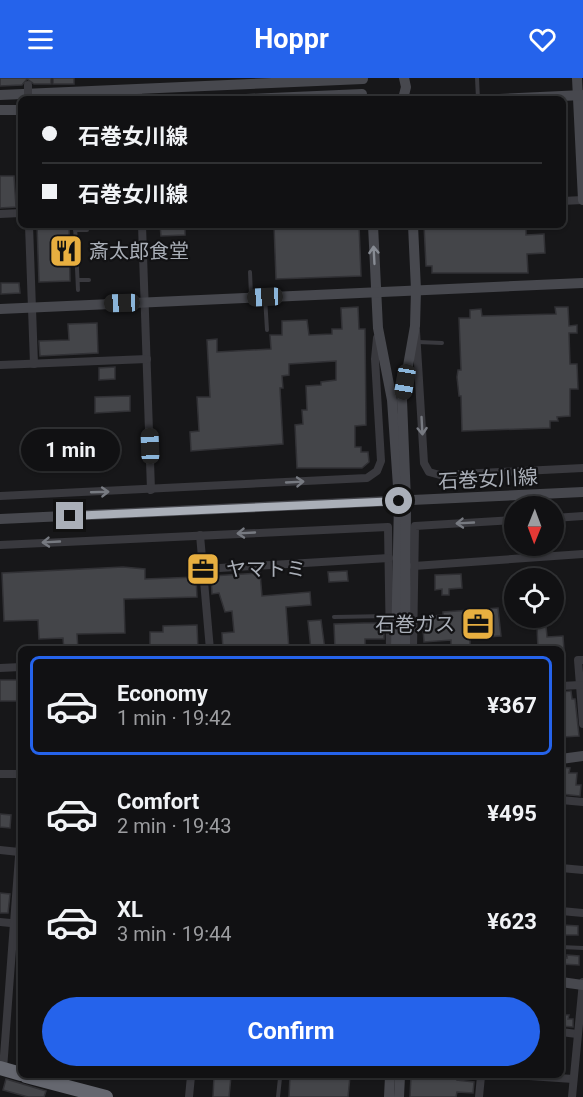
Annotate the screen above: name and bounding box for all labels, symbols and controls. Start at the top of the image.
icon: menu [24,23,57,56]
text: Hoppr [254,23,329,55]
icon: heart [526,23,559,56]
text: 石巻女川線 [78,124,188,149]
text: 石巻女川線 [78,182,188,207]
restaurant icon: 斎太郎食堂 [48,233,84,269]
place label: 斎太郎食堂 [89,239,189,263]
one-way arrow [368,245,379,265]
car [247,287,283,307]
car [104,293,140,313]
car [393,363,417,401]
one-way arrow [417,416,428,436]
car [140,428,160,464]
callout: 1 min [20,429,119,471]
text: 1 min [45,438,96,462]
street label: 石巻女川線 [437,464,539,494]
one-way arrow [285,476,305,487]
one-way arrow [90,486,110,497]
route start [385,487,412,514]
north arrow [504,496,564,556]
map controls [504,496,564,628]
route end [56,502,83,529]
one-way arrow [455,518,475,529]
one-way arrow [236,528,256,539]
one-way arrow [42,537,62,548]
office icon: ヤマトミ [185,551,221,587]
place label: ヤマトミ [226,557,306,581]
button: locate [504,568,564,628]
office icon: 石巻ガス [460,606,496,642]
place label: 石巻ガス [375,612,455,636]
icon: car [45,679,99,733]
text: Economy [117,681,208,706]
text: ¥367 [487,693,537,718]
text: 1 min · 19:42 [117,706,232,730]
icon: car [45,787,99,841]
text: Comfort [117,789,199,814]
text: ¥495 [487,801,537,826]
text: 2 min · 19:43 [117,814,232,838]
icon: car [45,895,99,949]
text: XL [117,897,143,922]
text: ¥623 [487,909,537,934]
text: 3 min · 19:44 [117,922,232,946]
button: Confirm [42,997,540,1066]

